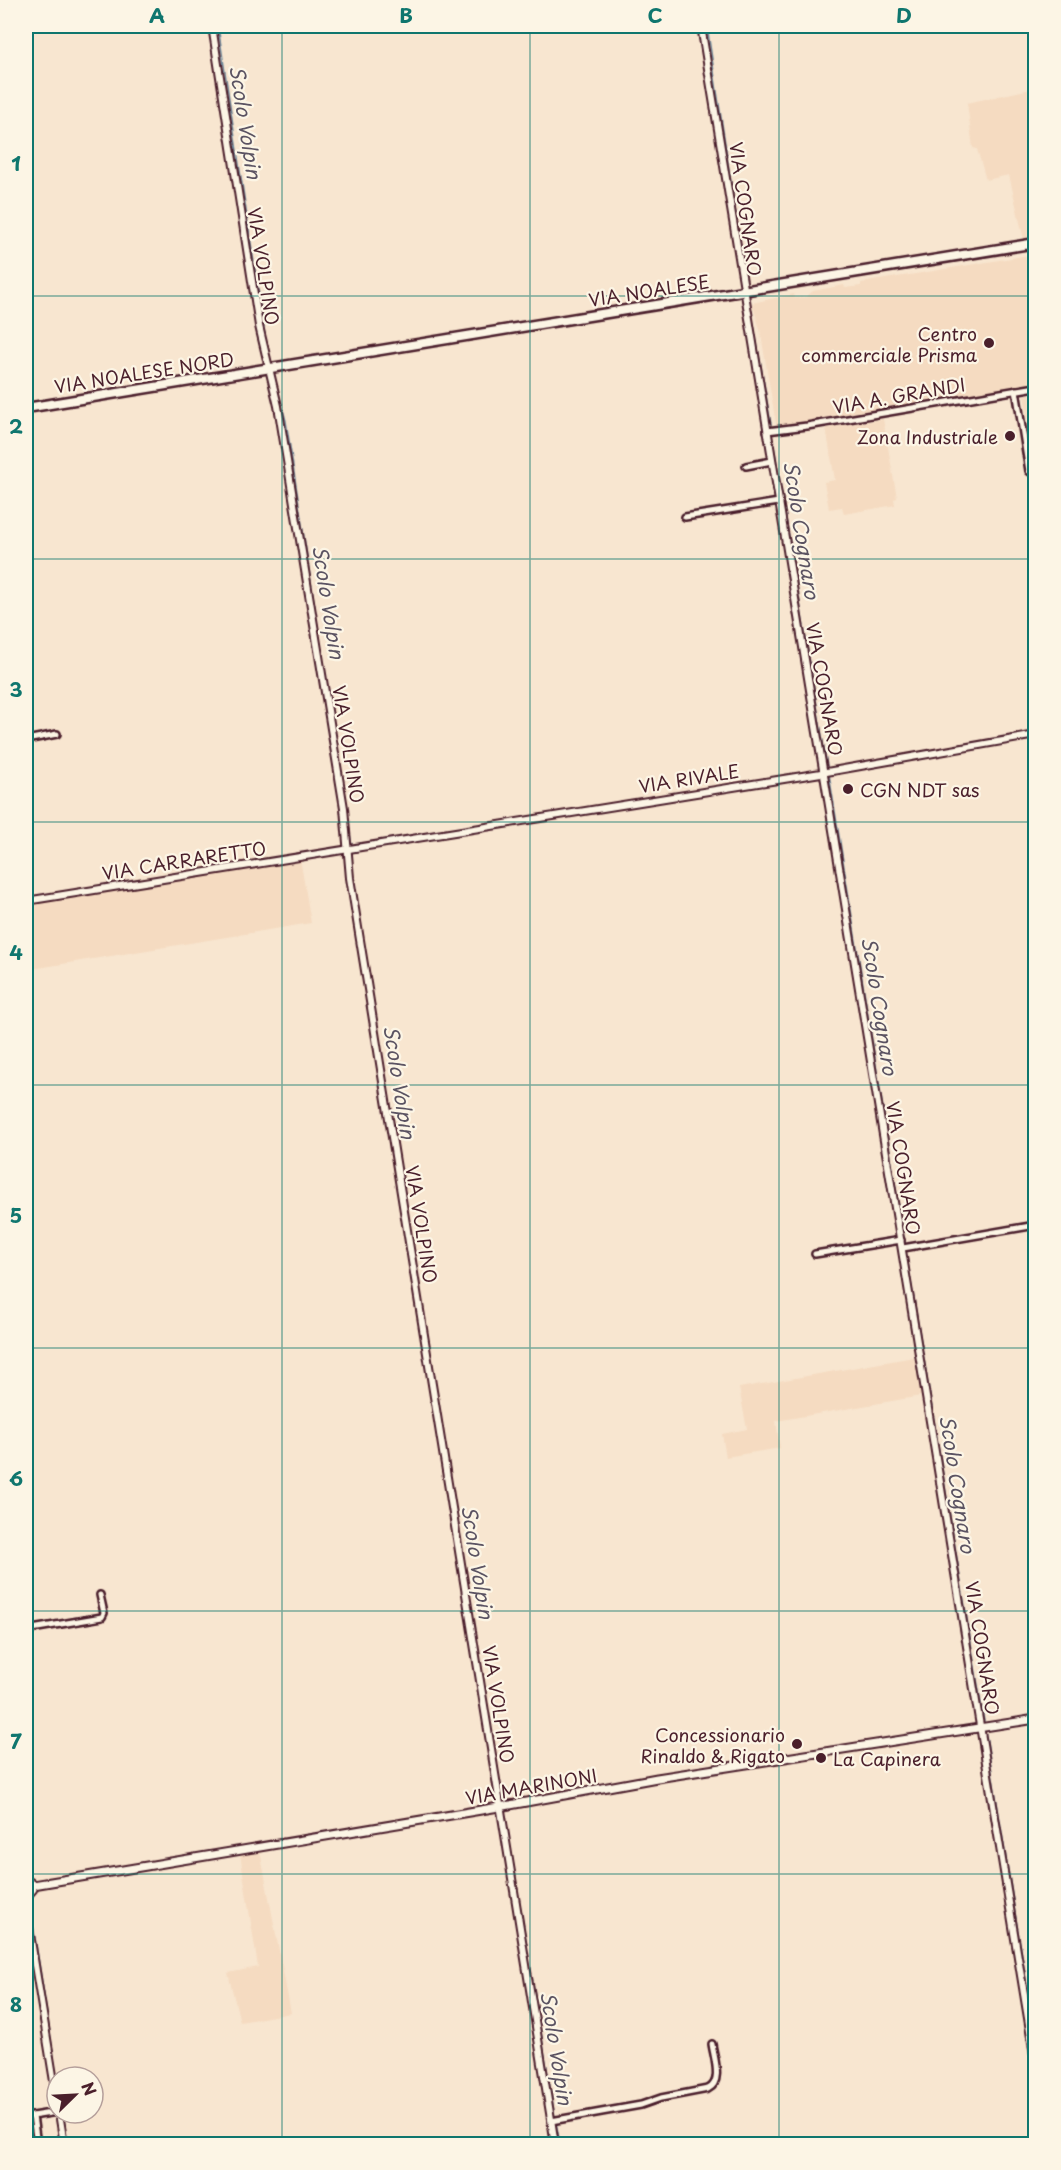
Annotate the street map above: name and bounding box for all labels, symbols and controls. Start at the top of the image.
text: A [149,0,165,30]
text: B [399,0,413,30]
text: C [647,0,663,30]
text: D [896,0,912,30]
water label: Scolo Volpin [222,63,270,182]
street label: VIA COGNARO [723,140,769,278]
text: 1 [11,148,21,178]
street label: VIA VOLPINO [241,205,287,327]
street label: VIA NOALESE [587,267,711,313]
place label: Centro commerciale Prisma [801,320,978,368]
marker: Centro commerciale Prisma [982,336,996,350]
street label: VIA NOALESE NORD [52,344,236,400]
street label: VIA A. GRANDI [830,370,968,420]
text: 2 [9,411,23,441]
place label: Zona Industriale [857,423,998,450]
marker: Zona Industriale [1003,429,1017,443]
water label: Scolo Cognaro [776,459,828,602]
water label: Scolo Volpin [305,543,353,662]
street label: VIA COGNARO [800,620,850,758]
text: 3 [9,674,23,704]
street label: VIA VOLPINO [326,683,372,805]
street label: VIA RIVALE [637,757,741,799]
place label: CGN NDT sas [860,776,979,803]
marker: CGN NDT sas [841,782,855,796]
street label: VIA CARRARETTO [100,834,268,886]
water label: Scolo Cognaro [854,935,906,1078]
text: 4 [9,937,23,967]
water label: Scolo Volpin [376,1023,424,1142]
street label: VIA COGNARO [880,1099,928,1237]
street label: VIA VOLPINO [399,1163,445,1285]
text: 5 [10,1200,22,1230]
water label: Scolo Cognaro [932,1413,984,1556]
text: 6 [9,1463,23,1493]
water label: Scolo Volpin [454,1503,502,1622]
street label: VIA COGNARO [959,1579,1007,1717]
street label: VIA VOLPINO [476,1643,522,1765]
place label: Concessionario Rinaldo & Rigato [641,1721,785,1769]
text: 7 [10,1726,22,1756]
marker: Concessionario Rinaldo & Rigato [790,1737,804,1751]
place label: La Capinera [833,1745,941,1772]
marker: La Capinera [814,1751,828,1765]
street label: VIA MARINONI [463,1761,599,1811]
text: 8 [10,1989,22,2019]
water label: Scolo Volpin [533,1989,581,2108]
north arrow [45,2065,105,2125]
text: N [76,2078,103,2099]

